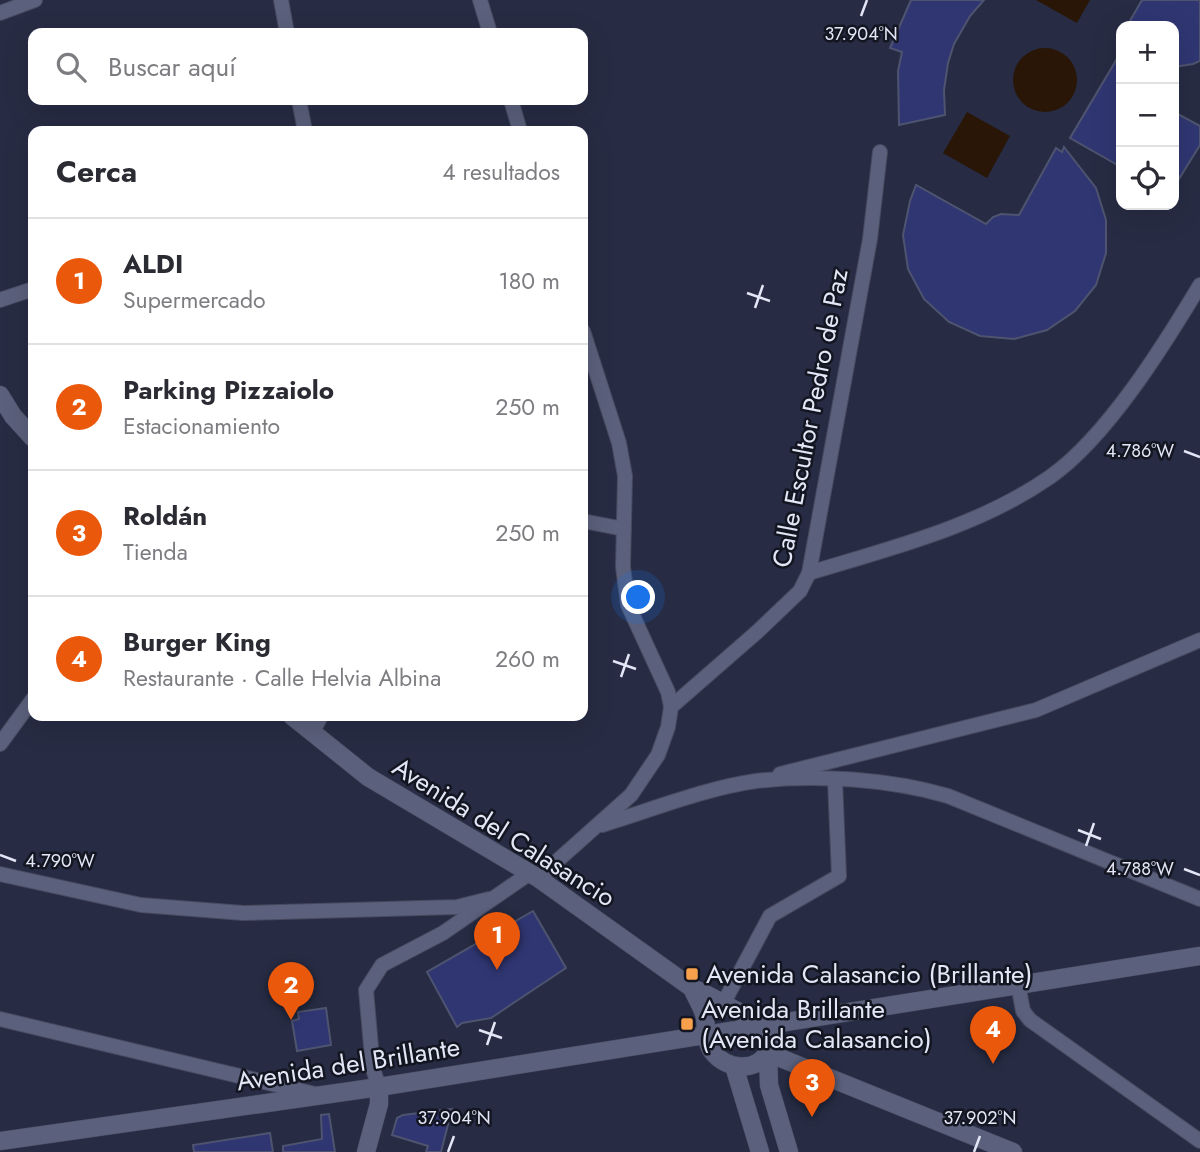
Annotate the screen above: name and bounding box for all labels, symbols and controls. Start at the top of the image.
text: 37.904°N [824,21,898,47]
map controls [1116,21,1179,210]
button: + [1116,21,1179,84]
search box [28,28,588,105]
icon: search [52,48,90,86]
text: Buscar aquí [108,48,236,86]
button: − [1116,84,1179,147]
button: locate [1116,147,1179,210]
text: Cerca [56,150,137,193]
text: 4 resultados [442,155,560,189]
text: ALDI [123,245,183,283]
text: 1 [73,264,85,298]
text: 180 m [498,264,560,298]
street label: Calle Escultor Pedro de Paz [762,265,858,571]
text: Supermercado [123,283,266,317]
text: Parking Pizzaiolo [123,371,334,409]
text: 2 [71,390,87,424]
text: 250 m [495,390,560,424]
text: Estacionamiento [123,409,280,443]
text: 4.786°W [1106,438,1174,464]
text: Roldán [123,497,207,535]
text: 3 [72,516,86,550]
text: 250 m [495,516,560,550]
text: Tienda [123,535,188,569]
your location [621,580,655,614]
text: Burger King [123,623,271,661]
text: 4 [71,642,87,676]
text: 260 m [495,642,560,676]
text: Restaurante · Calle Helvia Albina [123,661,441,695]
street label: Avenida del Calasancio [385,748,623,916]
text: 4.790°W [25,848,95,874]
text: 4.788°W [1106,856,1174,882]
pin: 1 [474,912,520,970]
place label: Avenida Calasancio (Brillante) [706,955,1033,993]
pin: 2 [268,962,314,1020]
marker: Avenida Calasancio (Brillante) [684,966,700,982]
place label: Avenida Brillante (Avenida Calasancio) [701,990,932,1058]
pin: 4 [970,1006,1016,1064]
marker: Avenida Brillante (Avenida Calasancio) [679,1016,695,1032]
street label: Avenida del Brillante [234,1028,462,1100]
pin: 3 [789,1059,835,1117]
text: 37.904°N [417,1105,491,1131]
text: 37.902°N [944,1105,1016,1131]

